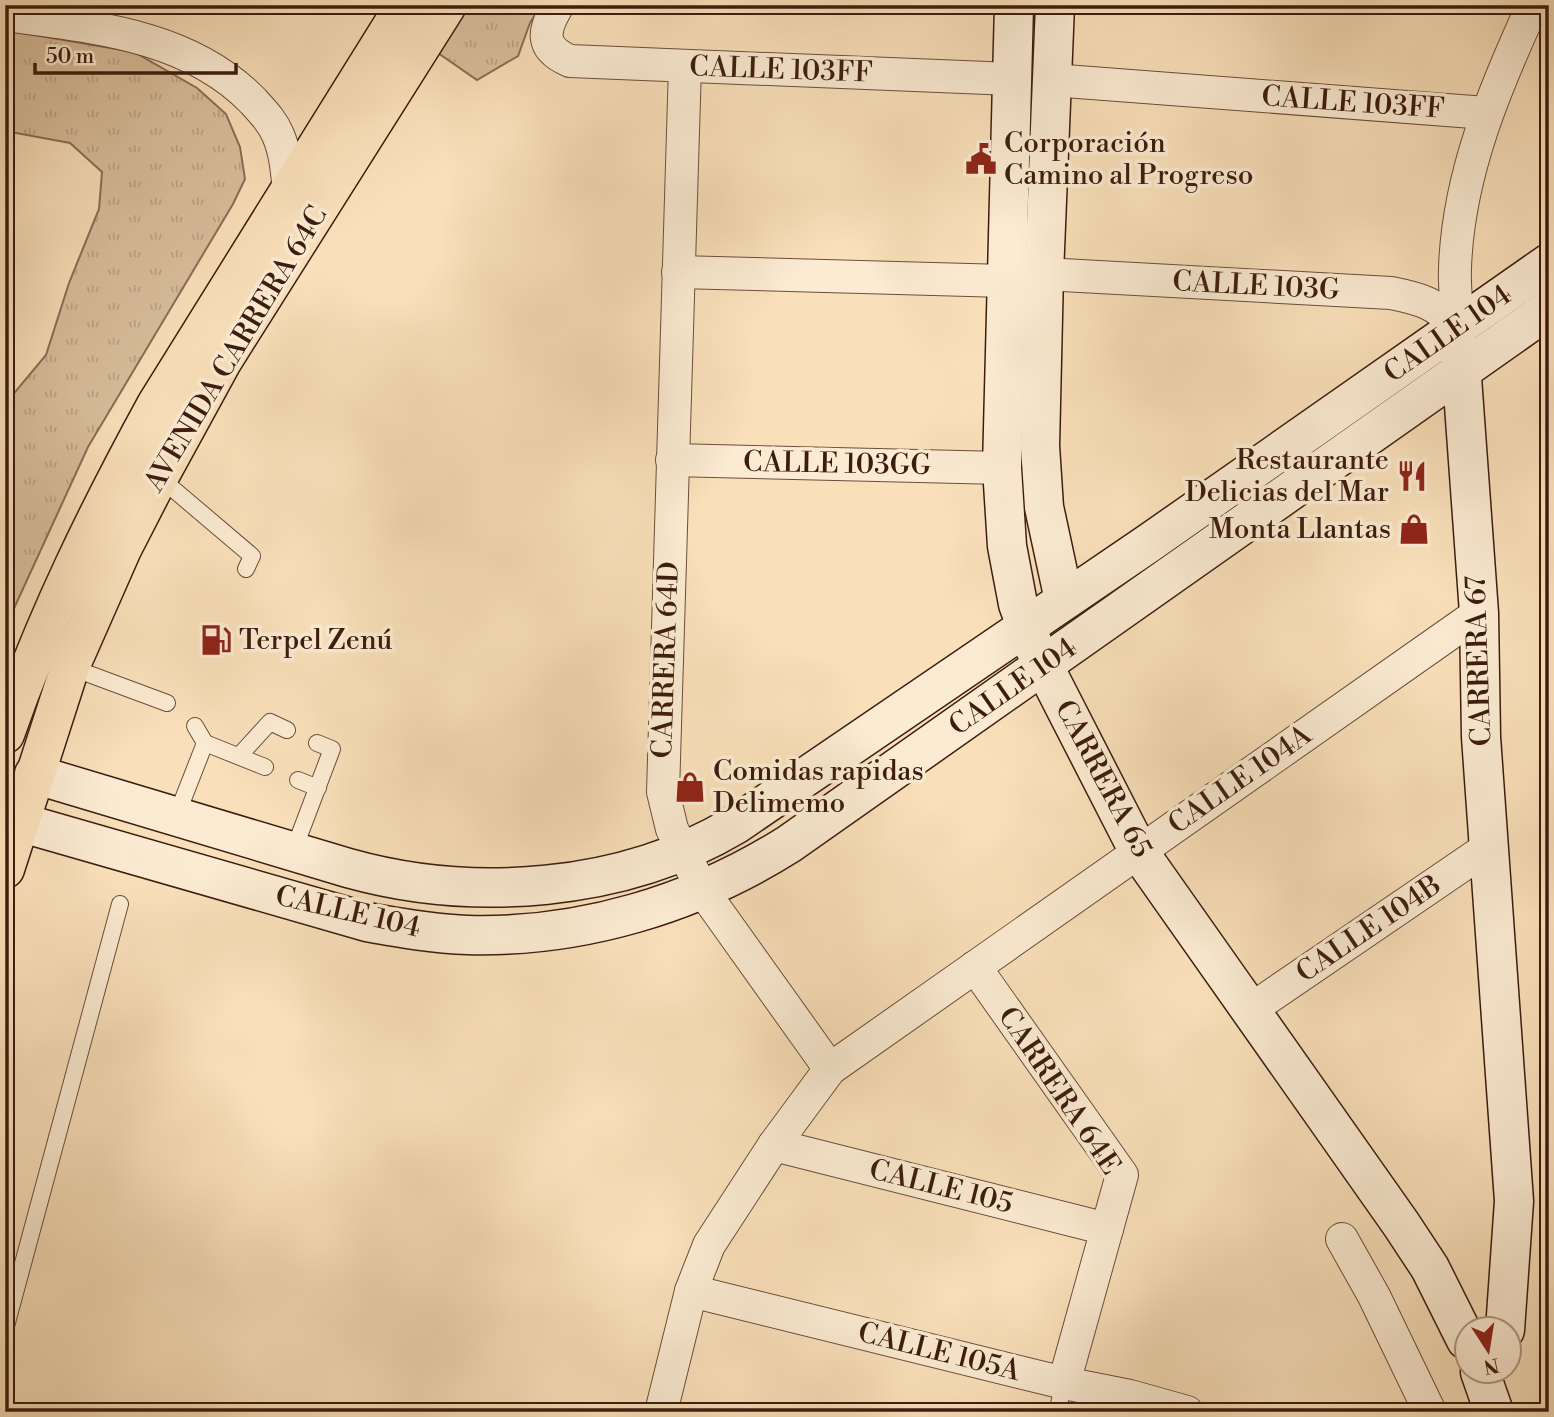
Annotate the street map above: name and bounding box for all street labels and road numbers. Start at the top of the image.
street label: CALLE 103FF [689,49,873,91]
street label: CALLE 103FF [1260,79,1446,127]
street label: AVENIDA CARRERA 64C [136,200,335,499]
street label: CALLE 103G [1172,264,1341,308]
street label: CALLE 104 [1377,277,1519,391]
street label: CALLE 103GG [743,445,932,483]
street label: CARRERA 64D [645,561,687,759]
street label: CARRERA 67 [1459,575,1499,747]
street label: CALLE 104 [942,630,1084,744]
street label: CARRERA 65 [1047,694,1159,864]
street label: CALLE 104A [1162,717,1319,842]
street label: CALLE 104B [1290,868,1448,990]
street label: CALLE 104 [272,878,424,946]
street label: CARRERA 64E [990,1001,1128,1181]
street label: CALLE 105 [866,1152,1016,1222]
street label: CALLE 105A [854,1315,1024,1389]

